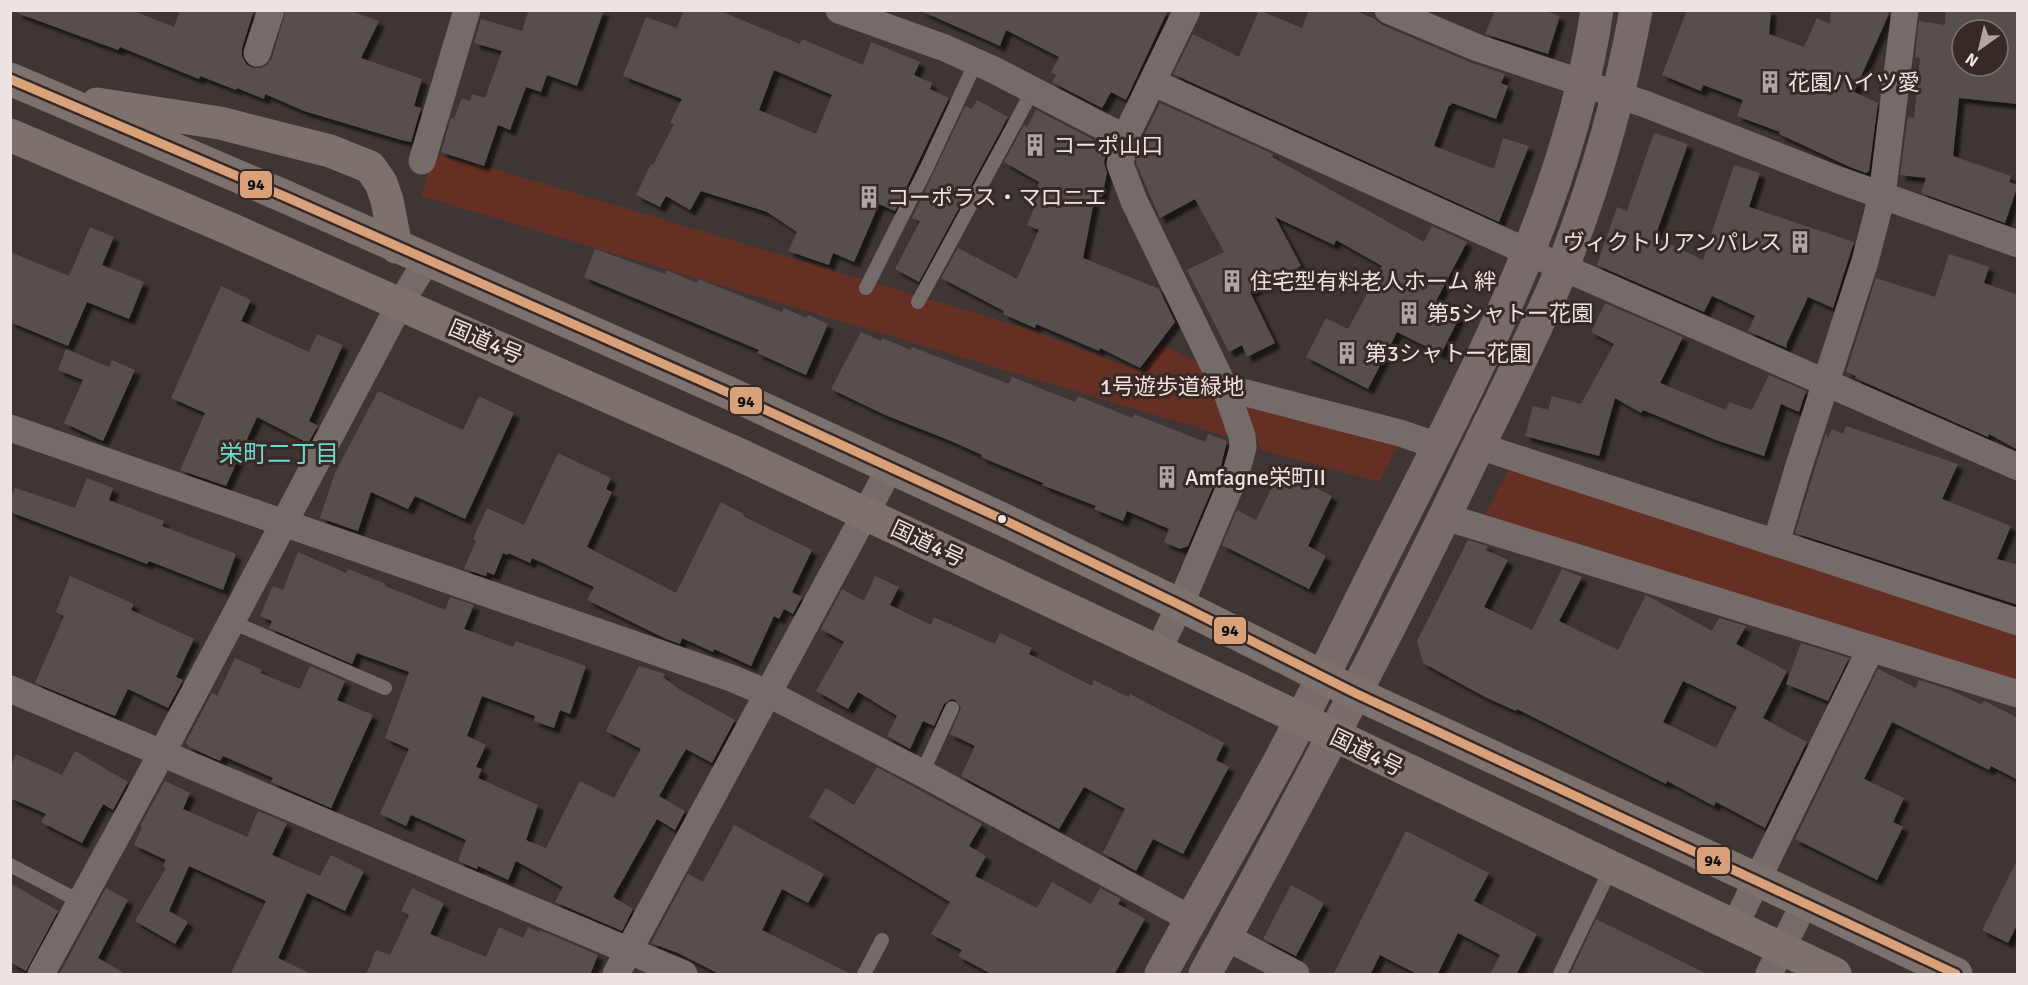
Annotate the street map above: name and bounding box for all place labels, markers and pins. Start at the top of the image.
building icon: 花園ハイツ愛 [1757,69,1783,95]
place label: 花園ハイツ愛 [1788,69,1920,96]
building icon: コーポ山口 [1022,132,1048,158]
place label: コーポ山口 [1053,132,1163,159]
building icon: コーポラス・マロニエ [856,184,882,210]
place label: コーポラス・マロニエ [887,184,1107,211]
place label: ヴィクトリアンパレス [1563,229,1782,256]
building icon: ヴィクトリアンパレス [1787,229,1813,255]
building icon: 住宅型有料老人ホーム 絆 [1219,268,1245,294]
place label: 住宅型有料老人ホーム 絆 [1250,268,1496,295]
building icon: 第5シャトー花園 [1396,300,1422,326]
place label: 第5シャトー花園 [1427,300,1593,327]
building icon: 第3シャトー花園 [1334,340,1360,366]
place label: 第3シャトー花園 [1365,340,1531,367]
building icon: Amfagne栄町II [1154,464,1180,490]
place label: Amfagne栄町II [1185,464,1326,491]
unlabelled marker [996,513,1008,525]

